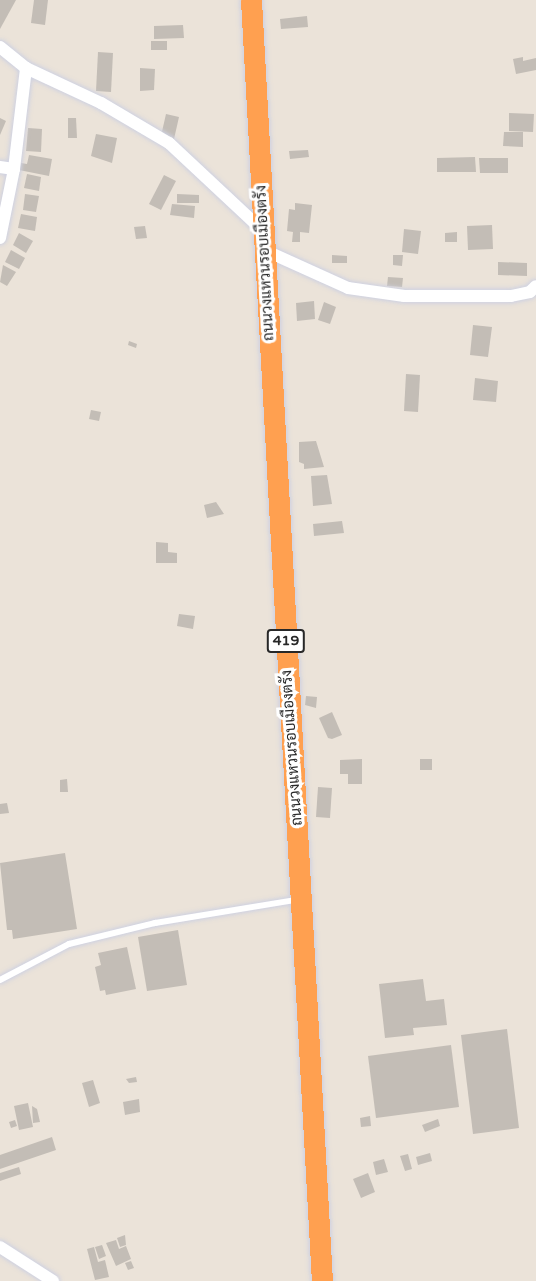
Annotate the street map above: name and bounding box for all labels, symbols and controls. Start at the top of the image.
street label: ถนนวงแหวนรอบเมืองตรัง [252,185,278,341]
road number: 419 [266,630,306,652]
street label: ถนนวงแหวนรอบเมืองตรัง [278,669,306,827]

